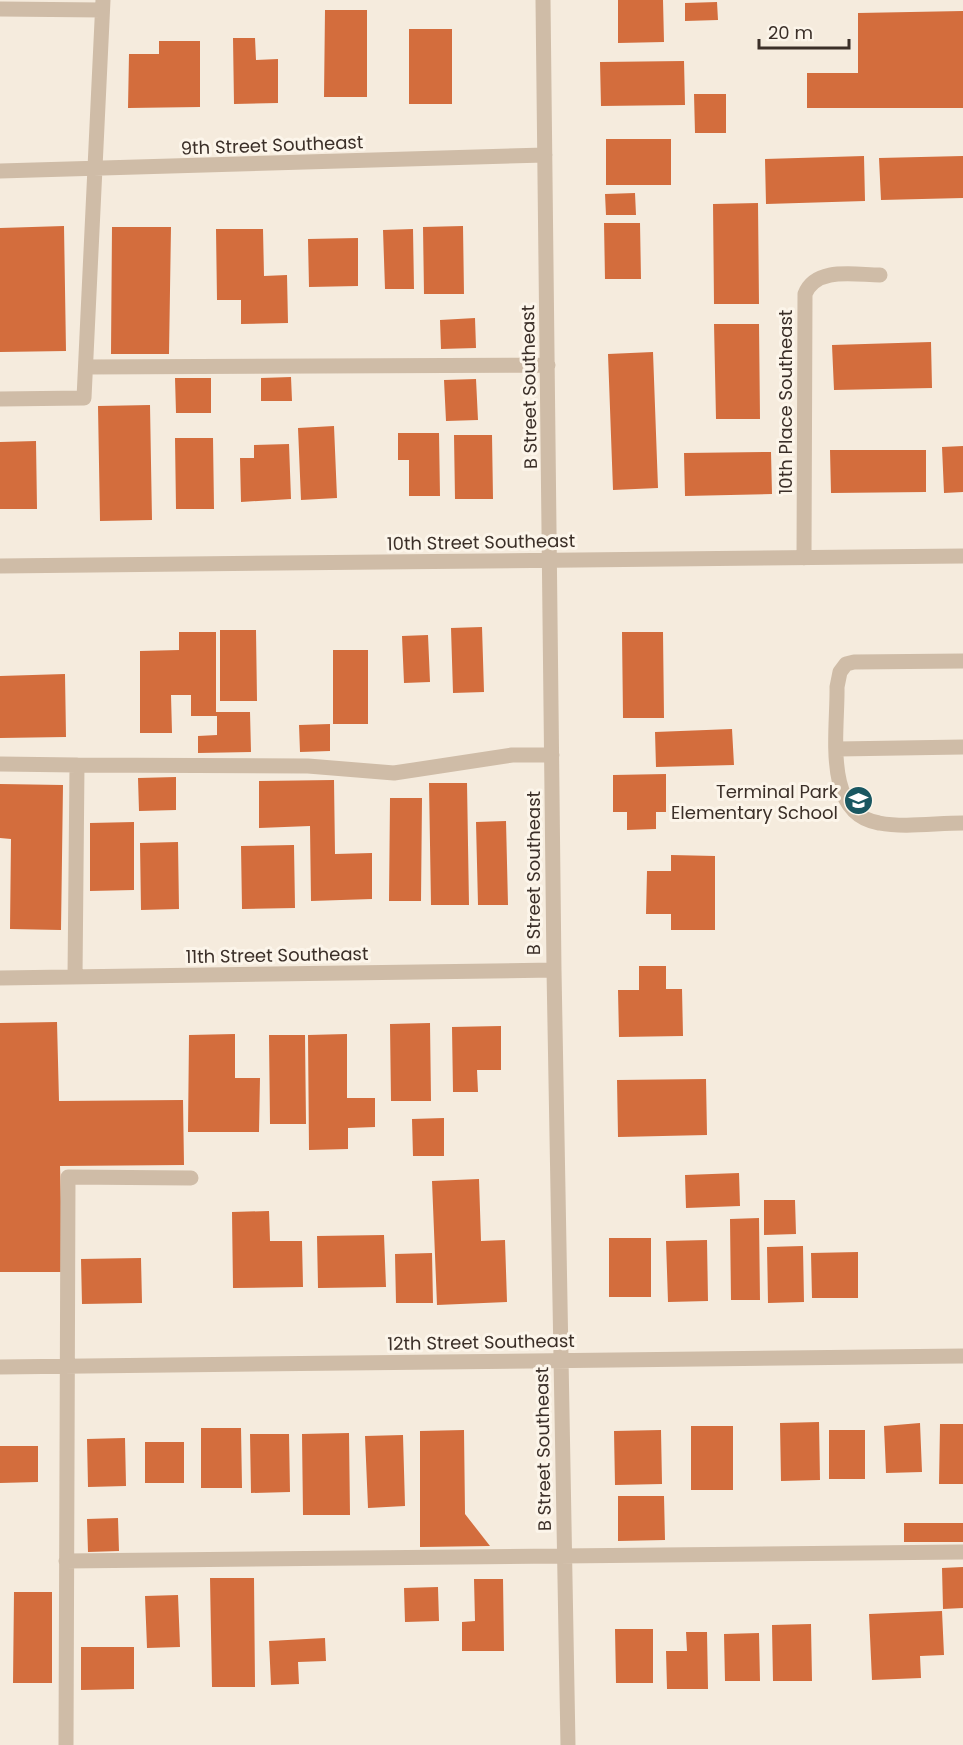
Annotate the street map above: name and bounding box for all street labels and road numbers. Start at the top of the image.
street label: 9th Street Southeast [180,129,364,161]
street label: B Street Southeast [515,305,543,469]
street label: 10th Place Southeast [773,310,798,494]
street label: 10th Street Southeast [387,528,575,556]
street label: B Street Southeast [521,791,546,955]
street label: 11th Street Southeast [185,941,369,969]
street label: 12th Street Southeast [387,1328,575,1356]
street label: B Street Southeast [529,1367,557,1531]

